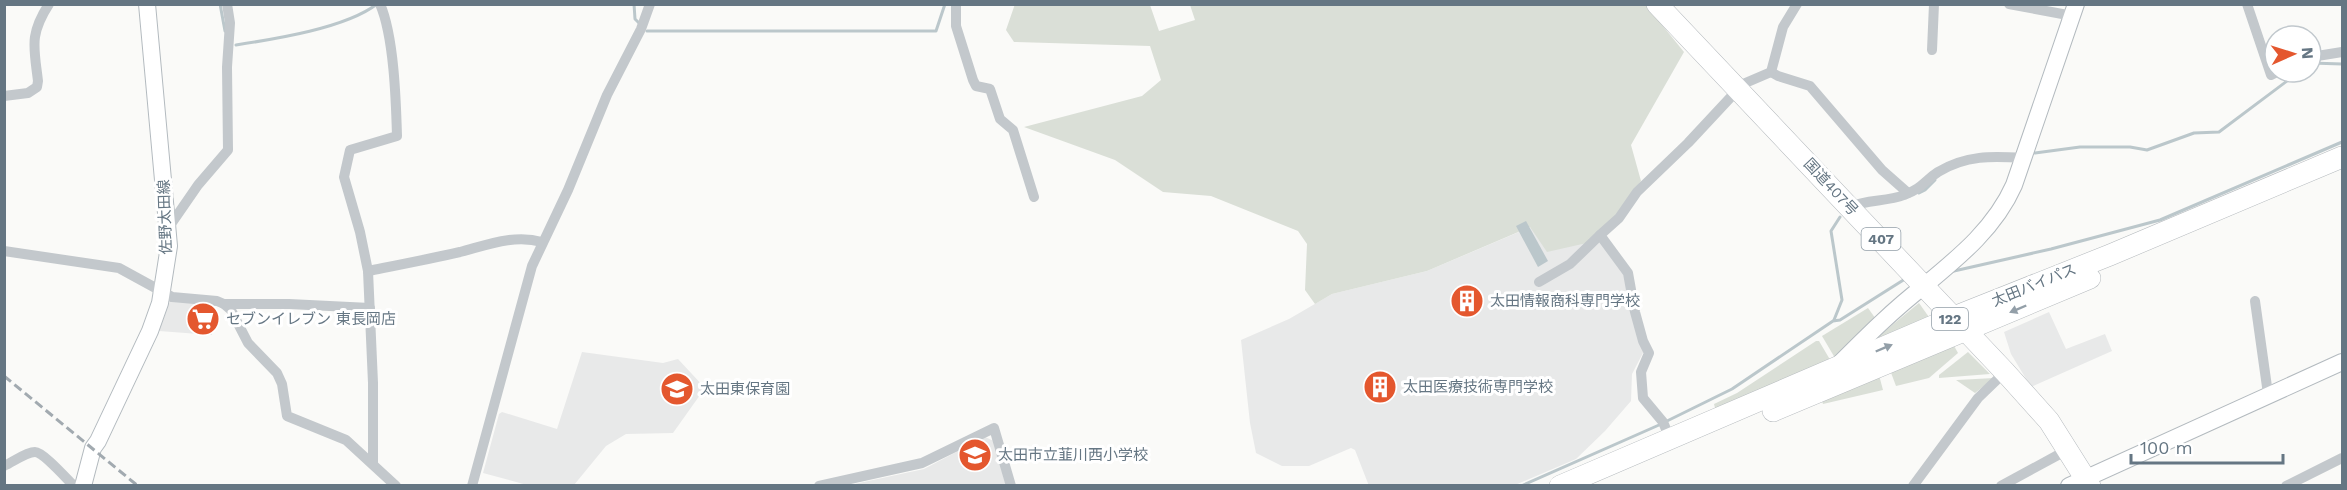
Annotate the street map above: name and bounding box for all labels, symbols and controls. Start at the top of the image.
north arrow [2263,24,2323,84]
text: N [2298,47,2317,60]
street label: 国道407号 [1800,155,1862,219]
street label: 佐野太田線 [155,179,175,255]
road number: 407 [1862,228,1900,250]
street label: 太田バイパス [1989,260,2079,310]
building icon: 太田情報商科専門学校 [1449,283,1485,319]
place label: 太田情報商科専門学校 [1490,292,1640,310]
supermarket icon: セブンイレブン 東長岡店 [185,301,221,337]
one-way arrow [2008,304,2026,314]
road number: 122 [1932,308,1968,330]
place label: セブンイレブン 東長岡店 [226,310,396,328]
one-way arrow [1876,343,1894,353]
building icon: 太田医療技術専門学校 [1362,369,1398,405]
school or university icon: 太田東保育園 [659,371,695,407]
place label: 太田医療技術専門学校 [1403,378,1553,396]
place label: 太田東保育園 [700,380,790,398]
scale bar [2131,427,2282,465]
school or university icon: 太田市立韮川西小学校 [957,437,993,473]
text: 100 m [2140,437,2193,458]
place label: 太田市立韮川西小学校 [998,446,1148,464]

